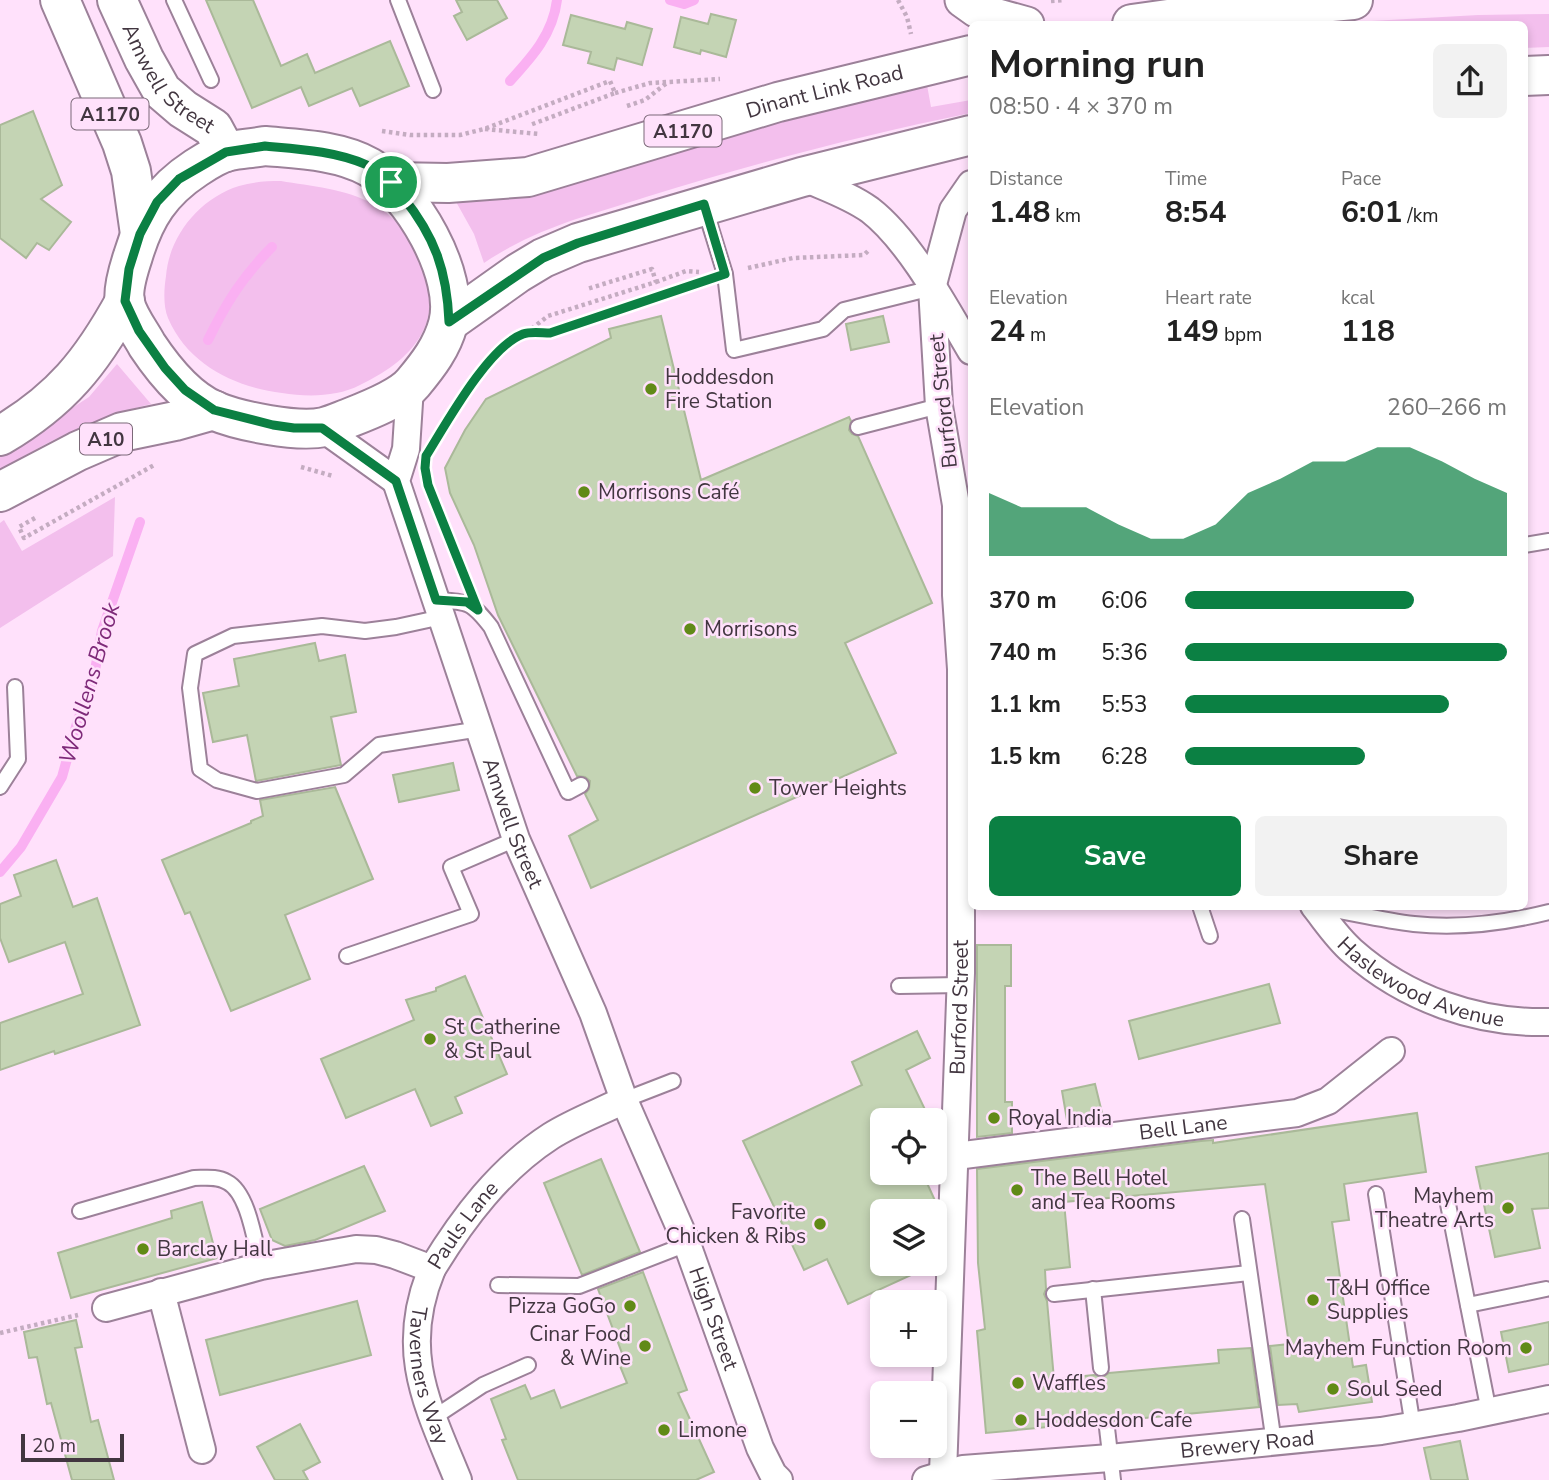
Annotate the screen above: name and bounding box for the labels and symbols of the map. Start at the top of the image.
street label: Amwell Street [116,19,221,140]
street label: Dinant Link Road [742,58,906,125]
road number: A1170 [72,98,148,130]
road number: A1170 [644,116,722,146]
pin [361,152,421,212]
street label: Burford Street [922,332,964,469]
place label: Hoddesdon Fire Station [665,363,774,415]
marker: Hoddesdon Fire Station [643,381,659,397]
road number: A10 [80,424,132,454]
place label: Morrisons Café [598,478,740,506]
marker: Morrisons Café [576,484,592,500]
water label: Woollens Brook [52,599,127,767]
place label: Morrisons [704,615,797,643]
marker: Morrisons [682,621,698,637]
street label: Amwell Street [476,754,550,893]
place label: Tower Heights [769,774,907,802]
marker: Tower Heights [747,780,763,796]
street label: Haslewood Avenue [1331,930,1506,1034]
street label: Burford Street [943,939,975,1075]
place label: St Catherine & St Paul [444,1013,560,1065]
marker: St Catherine & St Paul [422,1031,438,1047]
place label: Royal India [1008,1104,1112,1132]
street label: Bell Lane [1137,1108,1229,1147]
marker: Royal India [986,1110,1002,1126]
place label: The Bell Hotel and Tea Rooms [1031,1164,1176,1216]
street label: Pauls Lane [421,1175,505,1275]
marker: The Bell Hotel and Tea Rooms [1009,1182,1025,1198]
place label: Mayhem Theatre Arts [1375,1182,1494,1234]
place label: Favorite Chicken & Ribs [665,1198,806,1250]
marker: Mayhem Theatre Arts [1500,1200,1516,1216]
marker: Favorite Chicken & Ribs [812,1216,828,1232]
place label: Barclay Hall [157,1235,273,1263]
marker: Barclay Hall [135,1241,151,1257]
street label: High Street [682,1263,745,1374]
place label: T&H Office Supplies [1327,1274,1430,1326]
place label: Pizza GoGo [508,1292,616,1320]
marker: T&H Office Supplies [1305,1292,1321,1308]
marker: Pizza GoGo [622,1298,638,1314]
street label: Taverners Way [403,1304,456,1449]
place label: Cinar Food & Wine [529,1320,631,1372]
place label: Mayhem Function Room [1285,1334,1512,1362]
marker: Cinar Food & Wine [637,1338,653,1354]
marker: Mayhem Function Room [1518,1340,1534,1356]
place label: Waffles [1032,1369,1106,1397]
marker: Waffles [1010,1375,1026,1391]
place label: Soul Seed [1347,1375,1443,1403]
marker: Soul Seed [1325,1381,1341,1397]
place label: Hoddesdon Cafe [1035,1406,1192,1434]
marker: Hoddesdon Cafe [1013,1412,1029,1428]
place label: Limone [678,1416,747,1444]
marker: Limone [656,1422,672,1438]
street label: Brewery Road [1179,1424,1316,1465]
scale bar [21,1431,124,1463]

